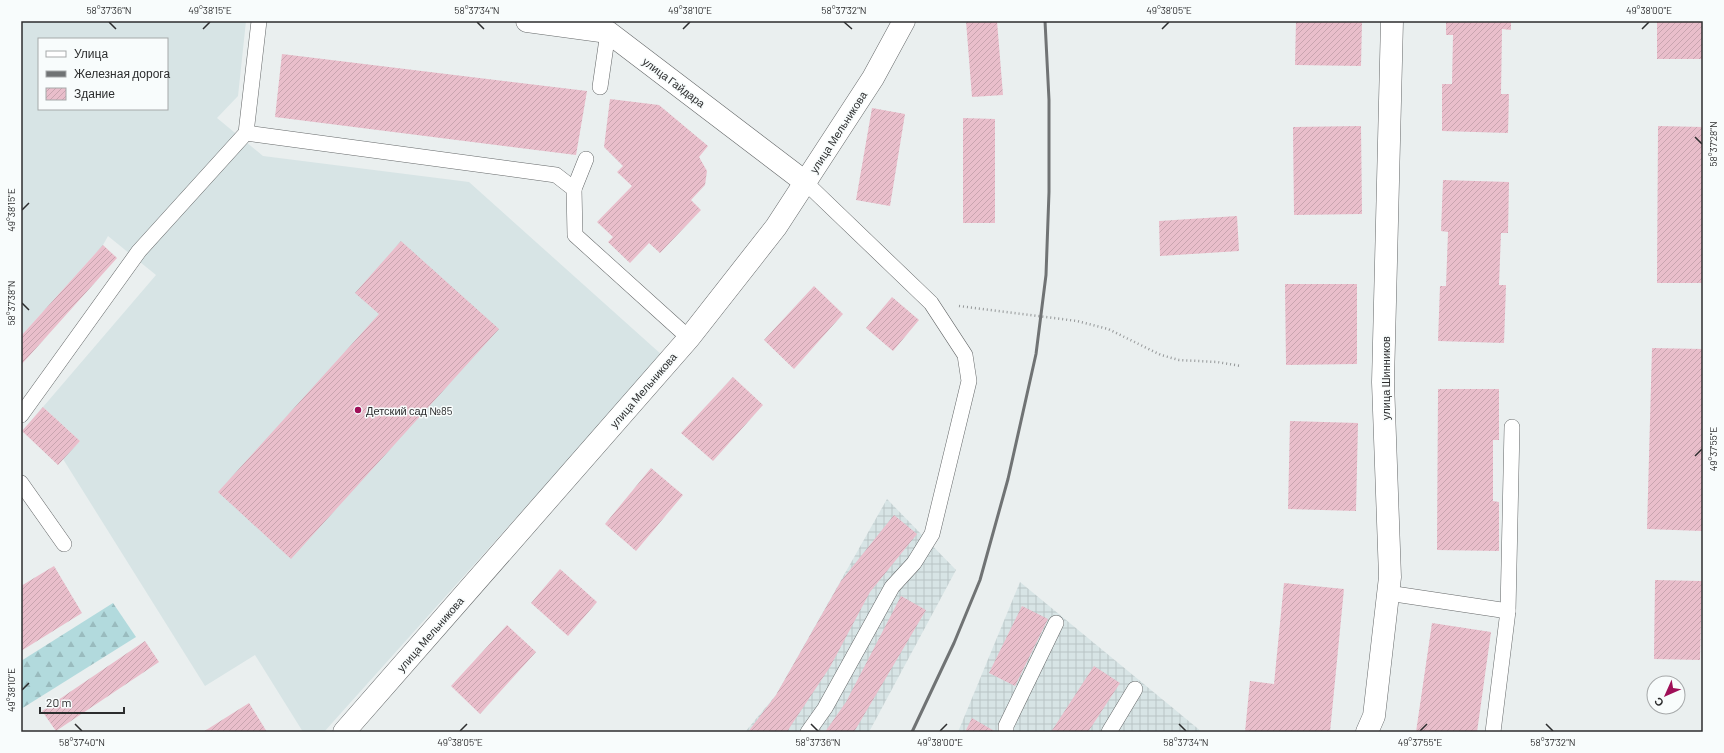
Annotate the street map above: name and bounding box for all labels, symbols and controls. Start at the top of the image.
text: 58°37'36"N [86,4,132,16]
text: 49°38'15"E [188,4,232,16]
text: 58°37'34"N [454,4,500,16]
text: 49°38'10"E [668,4,712,16]
text: 58°37'32"N [821,4,867,16]
text: 49°38'05"E [1146,4,1192,16]
text: 49°38'00"E [1626,4,1672,16]
legend [38,38,168,110]
text: Улица [74,46,108,61]
street label: улица Гайдара [640,54,708,110]
text: Железная дорога [74,66,170,81]
text: Здание [74,86,115,101]
street label: улица Мельникова [807,88,870,175]
text: 58°37'28"N [1707,121,1719,167]
text: 49°38'15"E [5,188,17,232]
text: 58°37'38"N [5,280,17,326]
street label: улица Шинников [1379,336,1392,420]
street label: улица Мельникова [607,349,680,430]
place label: Детский сад №85 [366,404,453,417]
marker: Детский сад №85 [353,405,363,415]
text: 49°37'55"E [1707,427,1719,471]
street label: улица Мельникова [394,593,467,674]
text: 49°38'10"E [5,668,17,712]
north arrow [1646,675,1686,715]
scale bar [40,689,124,715]
text: 20 m [46,695,72,709]
text: С [1651,695,1666,710]
text: 58°37'40"N [59,736,105,748]
text: 49°38'05"E [437,736,483,748]
text: 58°37'36"N [795,736,841,748]
text: 49°38'00"E [917,736,963,748]
text: 58°37'34"N [1163,736,1209,748]
text: 49°37'55"E [1398,736,1442,748]
text: 58°37'32"N [1530,736,1576,748]

